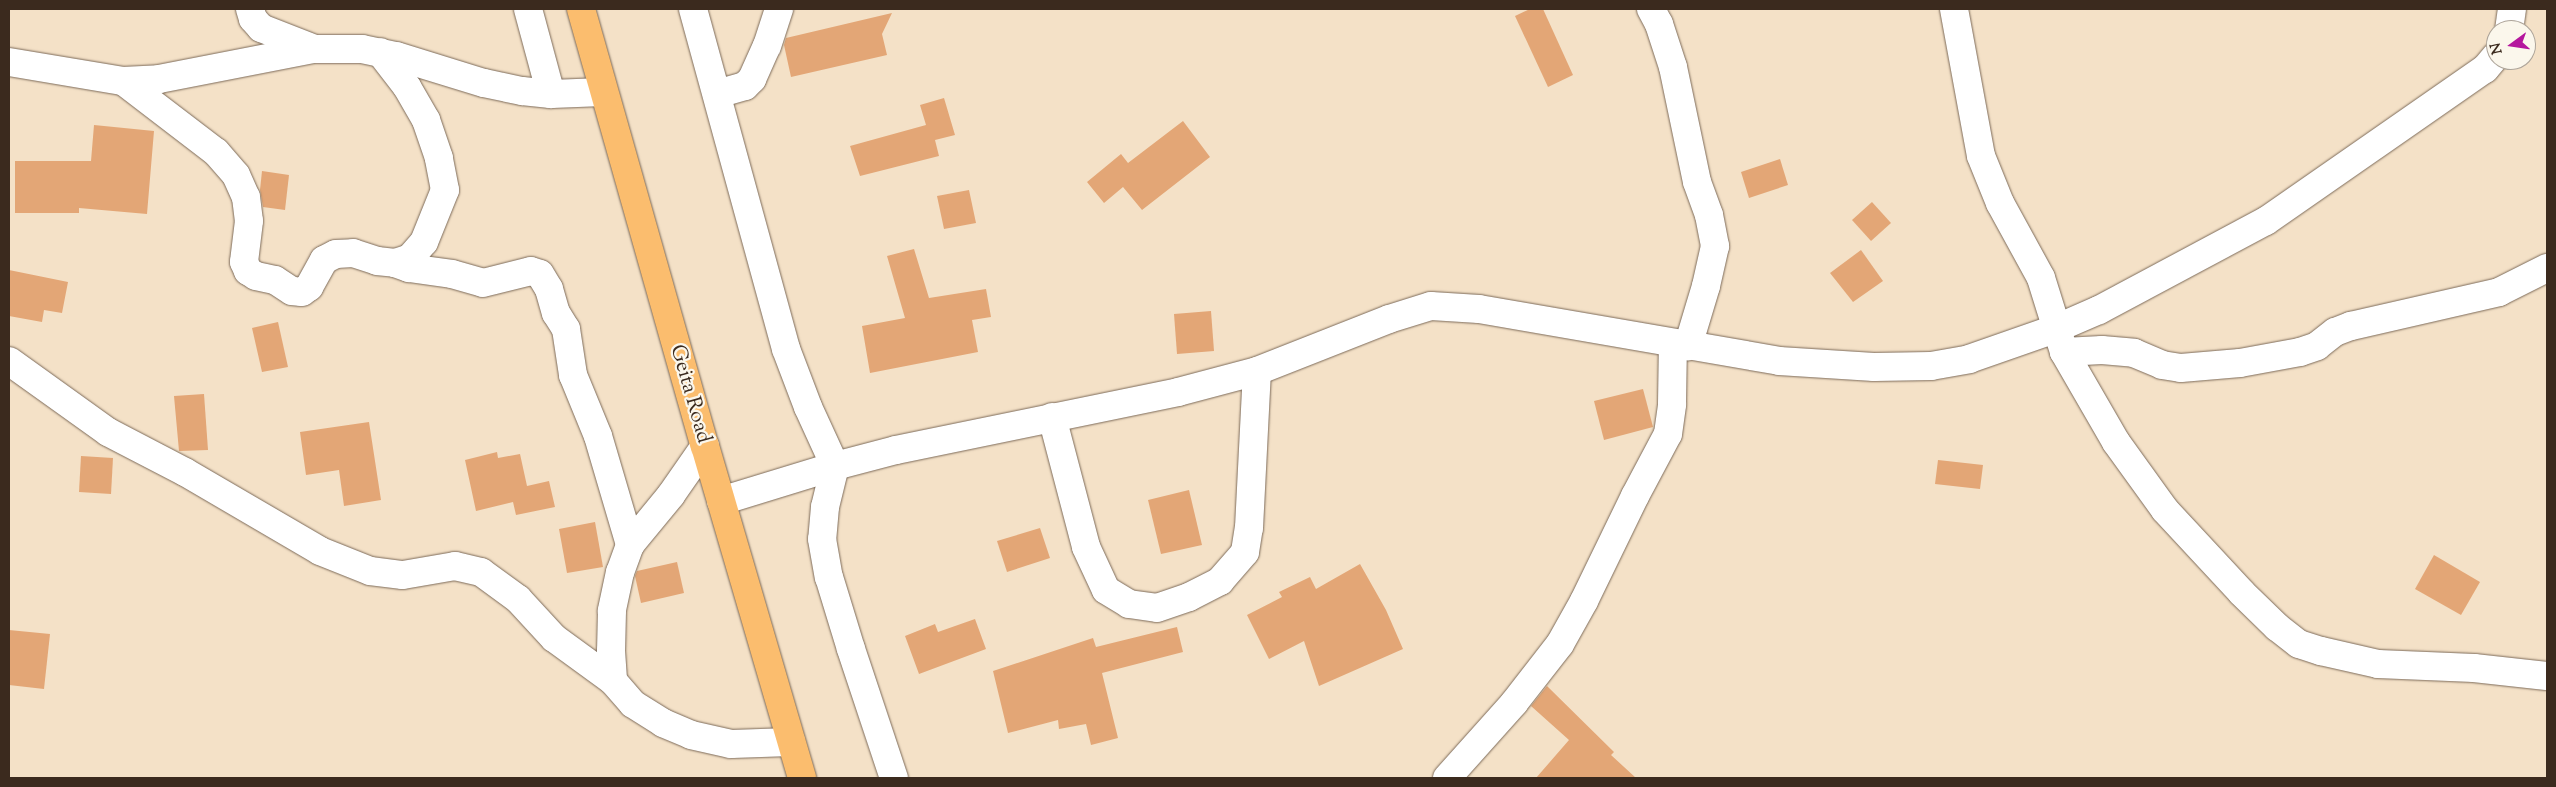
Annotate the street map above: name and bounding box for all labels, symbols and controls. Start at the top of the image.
north arrow [2486,20,2536,70]
text: N [2486,41,2508,56]
street label: Geita Road [664,342,716,446]

